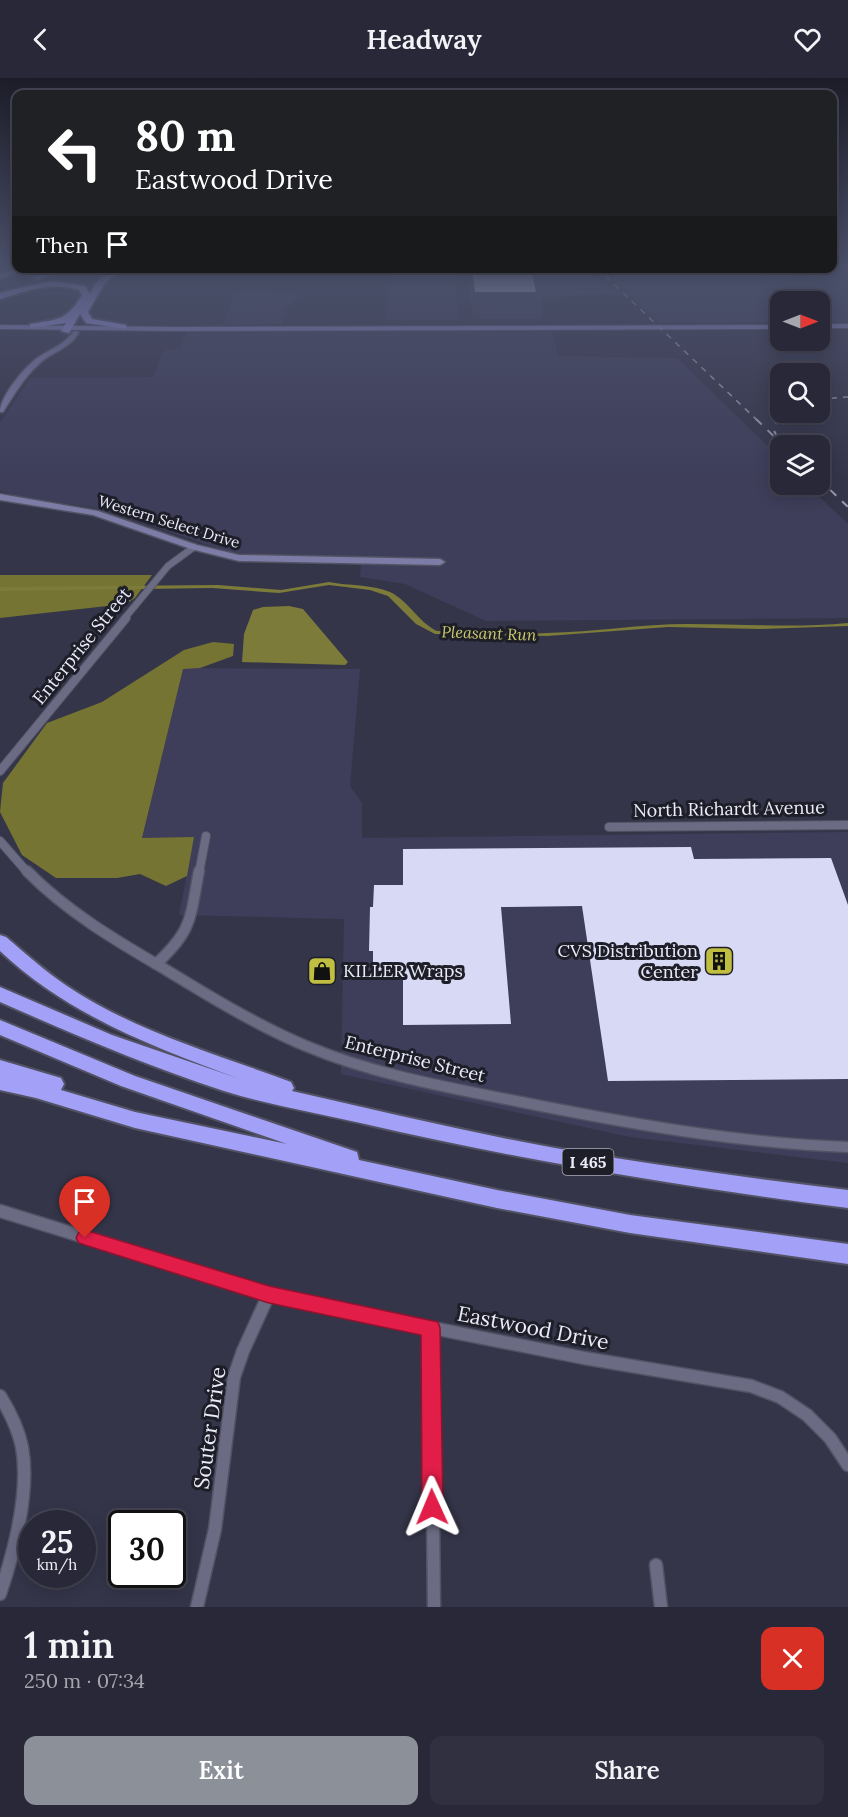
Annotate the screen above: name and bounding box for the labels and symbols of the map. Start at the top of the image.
north arrow [770,291,830,351]
street label: Western Select Drive [96,491,242,552]
street label: Enterprise Street [27,582,136,709]
water label: Pleasant Run [441,621,537,645]
street label: North Richardt Avenue [633,795,825,822]
place label: CVS Distribution Center [557,939,698,983]
building icon: CVS Distribution Center [703,945,735,977]
shop icon: KILLER Wraps [306,955,338,987]
place label: KILLER Wraps [343,959,463,982]
street label: Enterprise Street [343,1030,488,1087]
road number: I 465 [562,1149,614,1175]
pin [59,1176,110,1238]
street label: Eastwood Drive [455,1300,611,1355]
street label: Souter Drive [188,1365,231,1491]
position arrow [400,1475,464,1539]
speed limit sign: 30 [108,1510,186,1588]

